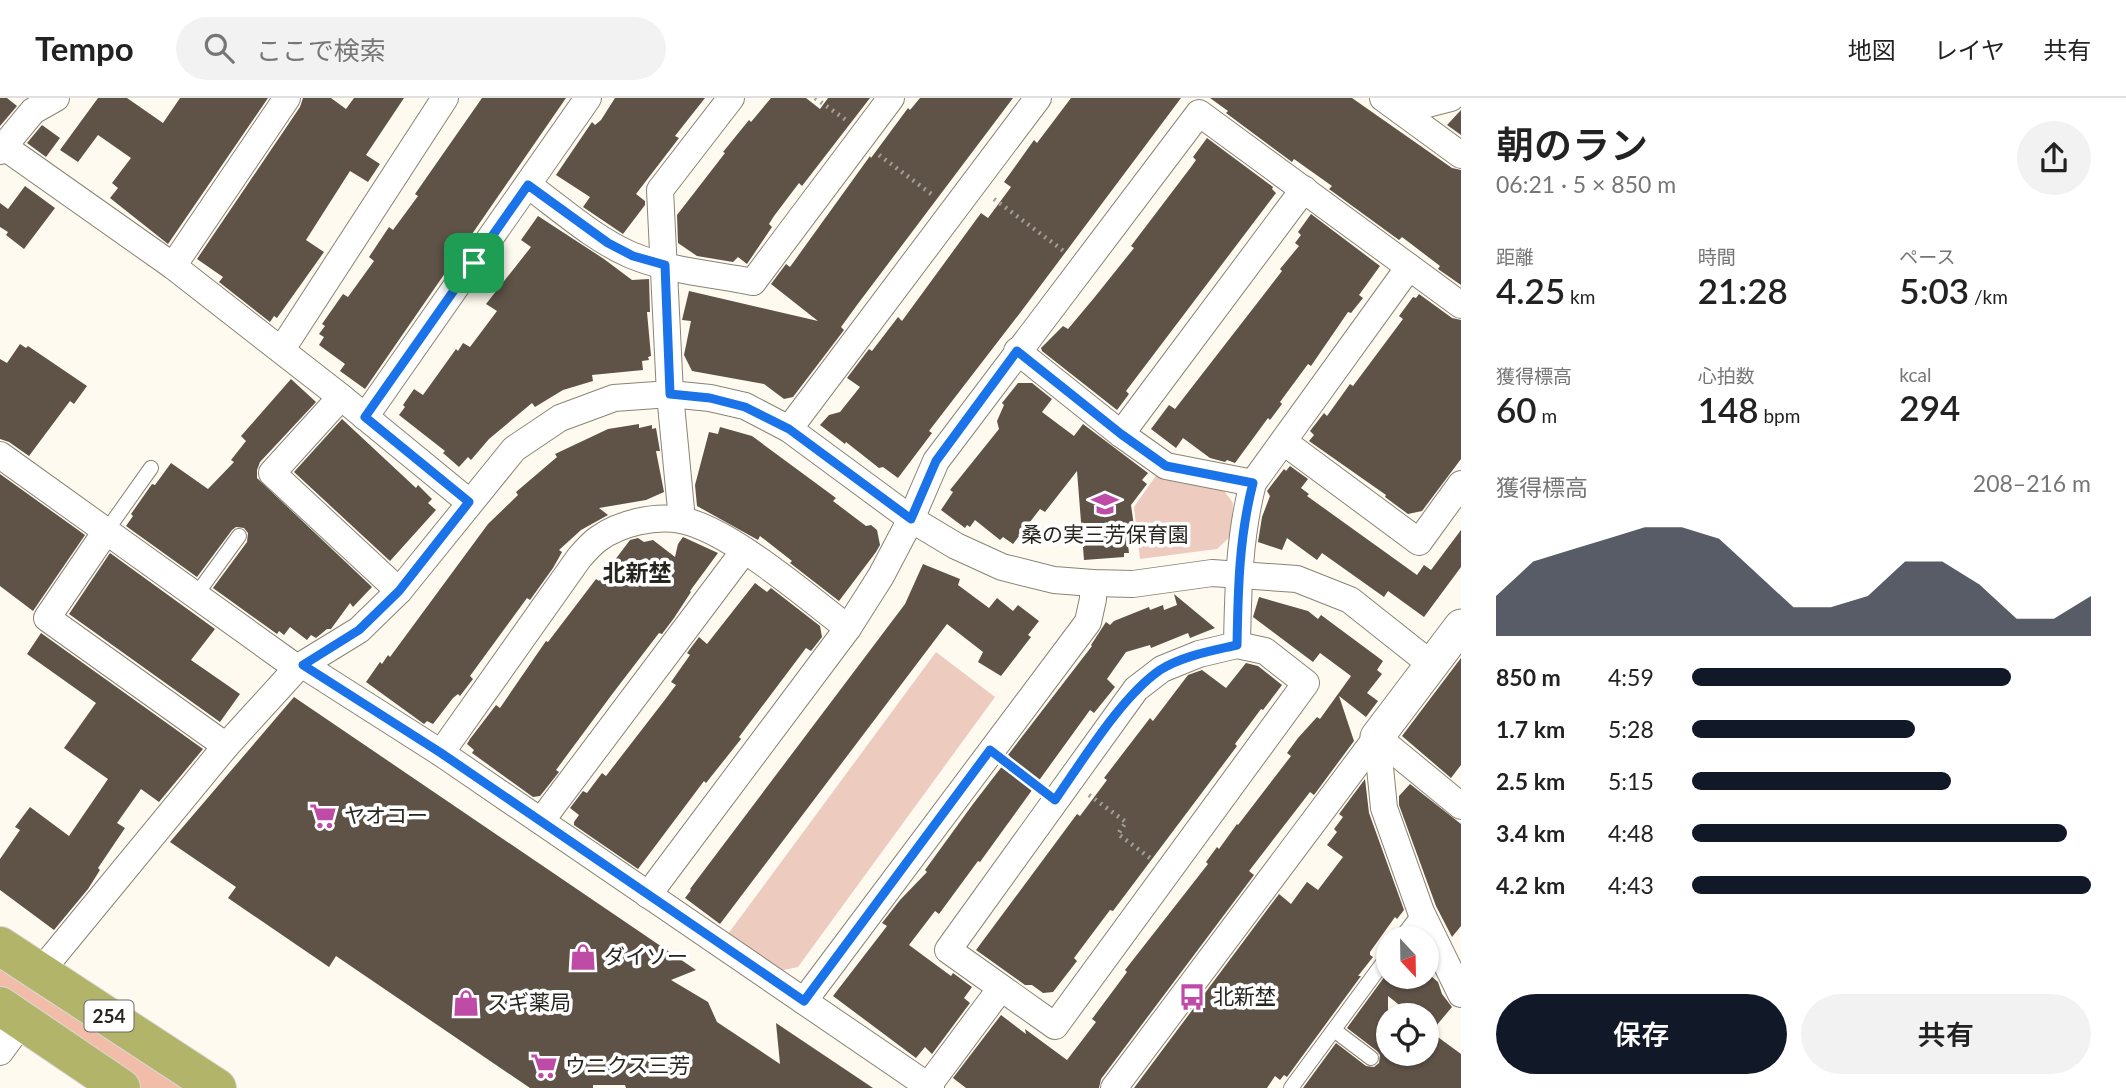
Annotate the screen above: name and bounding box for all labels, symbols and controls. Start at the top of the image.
search box [176,17,666,80]
text: Tempo [35,28,134,68]
icon: search [200,29,238,67]
text: ここで検索 [256,34,386,66]
text: 地図 [1848,35,1896,64]
text: レイヤ [1934,35,2005,64]
text: 共有 [2043,35,2091,64]
text: 朝のラン [1496,121,1648,167]
button: share [2017,121,2091,195]
text: 06:21 · 5 × 850 m [1496,170,1676,198]
pin [444,233,504,293]
icon: arrive [455,244,493,282]
text: 距離 [1496,245,1534,268]
text: 時間 [1698,245,1736,268]
text: ペース [1899,245,1955,268]
text: 4.25 [1496,269,1565,311]
text: 21:28 [1698,269,1788,311]
text: 5:03 [1899,269,1969,311]
text: km [1565,285,1595,308]
text: /km [1969,285,2008,308]
text: kcal [1899,363,1931,386]
text: 獲得標高 [1496,364,1572,387]
text: 心拍数 [1698,364,1755,387]
text: 294 [1899,386,1960,428]
text: 60 [1496,388,1537,430]
text: 148 [1698,388,1759,430]
text: m [1537,404,1557,427]
text: bpm [1759,404,1800,427]
text: 208–216 m [1973,469,2091,497]
text: 獲得標高 [1496,473,1588,501]
school or university icon: 桑の実三芳保育園 [1090,489,1120,519]
place label: 桑の実三芳保育園 [1021,521,1189,546]
district label: 北新埜 [603,558,672,586]
text: 850 m [1496,663,1561,691]
text: 4:59 [1608,663,1654,691]
text: 1.7 km [1496,715,1565,743]
text: 5:28 [1608,715,1654,743]
text: 2.5 km [1496,767,1565,795]
text: 5:15 [1608,767,1654,795]
supermarket icon: ヤオコー [308,801,338,831]
place label: ヤオコー [344,802,428,827]
text: 3.4 km [1496,819,1565,847]
text: 4:48 [1608,819,1654,847]
text: 4.2 km [1496,871,1565,899]
text: 4:43 [1608,871,1654,899]
north arrow [1376,926,1438,989]
map controls [1376,926,1439,1066]
shop icon: ダイソー [568,942,598,972]
place label: ダイソー [604,943,688,968]
bus stop icon: 北新埜 [1177,982,1207,1012]
place label: 北新埜 [1213,983,1276,1008]
shop icon: スギ薬局 [451,988,481,1018]
place label: スギ薬局 [487,989,571,1014]
button: 保存 [1496,994,1787,1074]
button: 共有 [1801,994,2091,1074]
road number: 254 [84,1000,134,1032]
button: locate [1376,1003,1439,1066]
supermarket icon: ウニクス三芳 [529,1051,559,1081]
place label: ウニクス三芳 [565,1052,690,1077]

